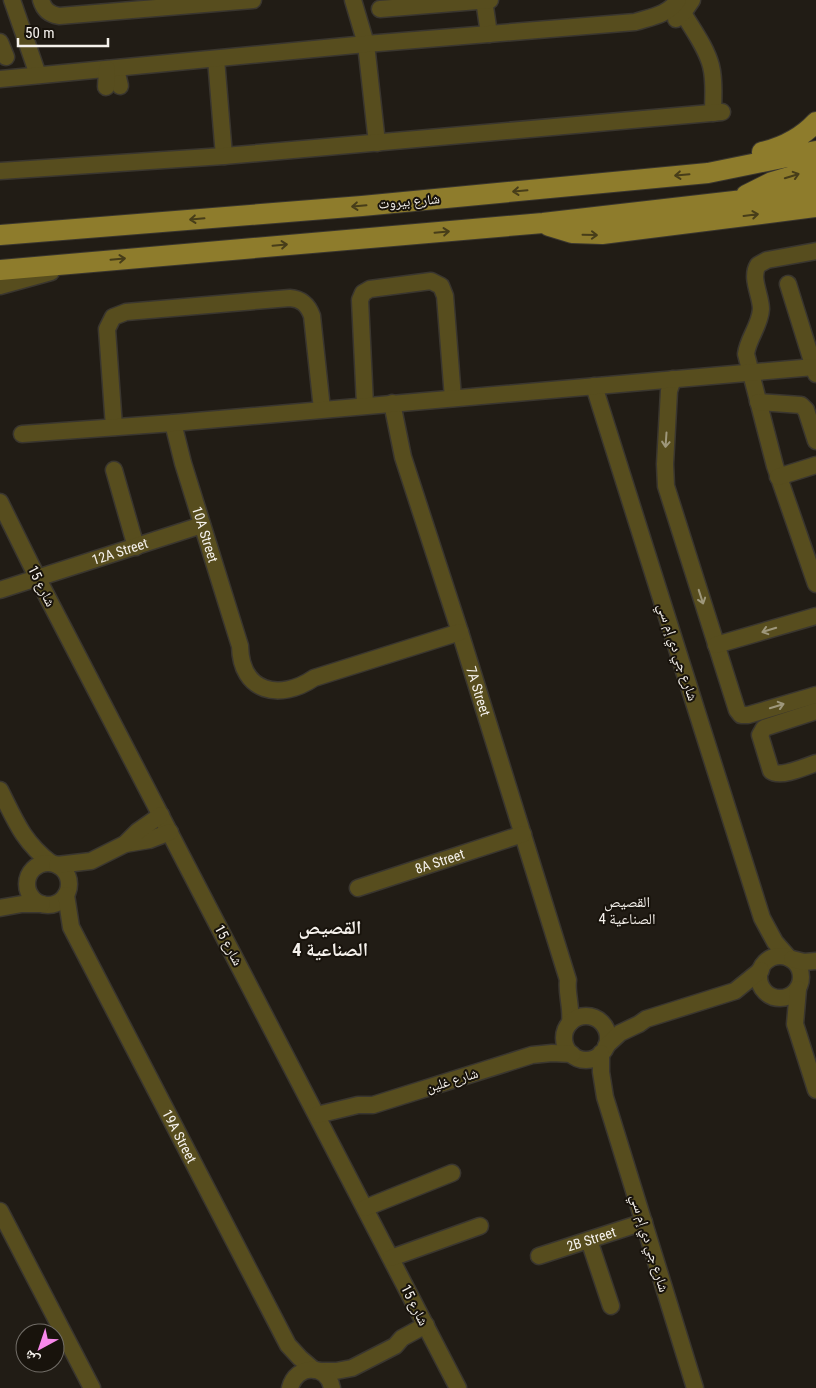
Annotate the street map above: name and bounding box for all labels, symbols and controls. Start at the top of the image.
scale bar [18,15,108,47]
text: 50 m [25,24,55,42]
one-way arrow [674,170,690,180]
one-way arrow [784,171,800,181]
one-way arrow [513,186,529,196]
street label: شارع بيروت [378,190,441,214]
one-way arrow [351,201,367,211]
one-way arrow [743,210,759,220]
one-way arrow [189,214,205,224]
one-way arrow [434,227,450,237]
one-way arrow [582,230,598,239]
one-way arrow [272,241,288,250]
one-way arrow [110,254,126,264]
one-way arrow [662,432,671,448]
street label: 10A Street [189,504,221,564]
street label: 12A Street [90,535,150,568]
street label: شارع 15 [23,563,59,610]
one-way arrow [696,589,706,605]
street label: شارع جي دي إم سي [651,601,701,704]
one-way arrow [762,625,778,635]
street label: 7A Street [463,664,494,718]
one-way arrow [769,701,785,711]
street label: 8A Street [413,846,466,877]
district label: القصيص الصناعية 4 [598,893,656,928]
district label: القصيص الصناعية 4 [292,916,368,961]
street label: شارع 15 [210,922,246,969]
street label: شارع غلين [424,1065,481,1097]
street label: 19A Street [159,1107,200,1166]
street label: شارع جي دي إم سي [624,1192,672,1295]
street label: 2B Street [565,1224,618,1254]
street label: شارع 15 [396,1282,432,1329]
north arrow [15,1323,65,1373]
text: ش [21,1346,43,1369]

